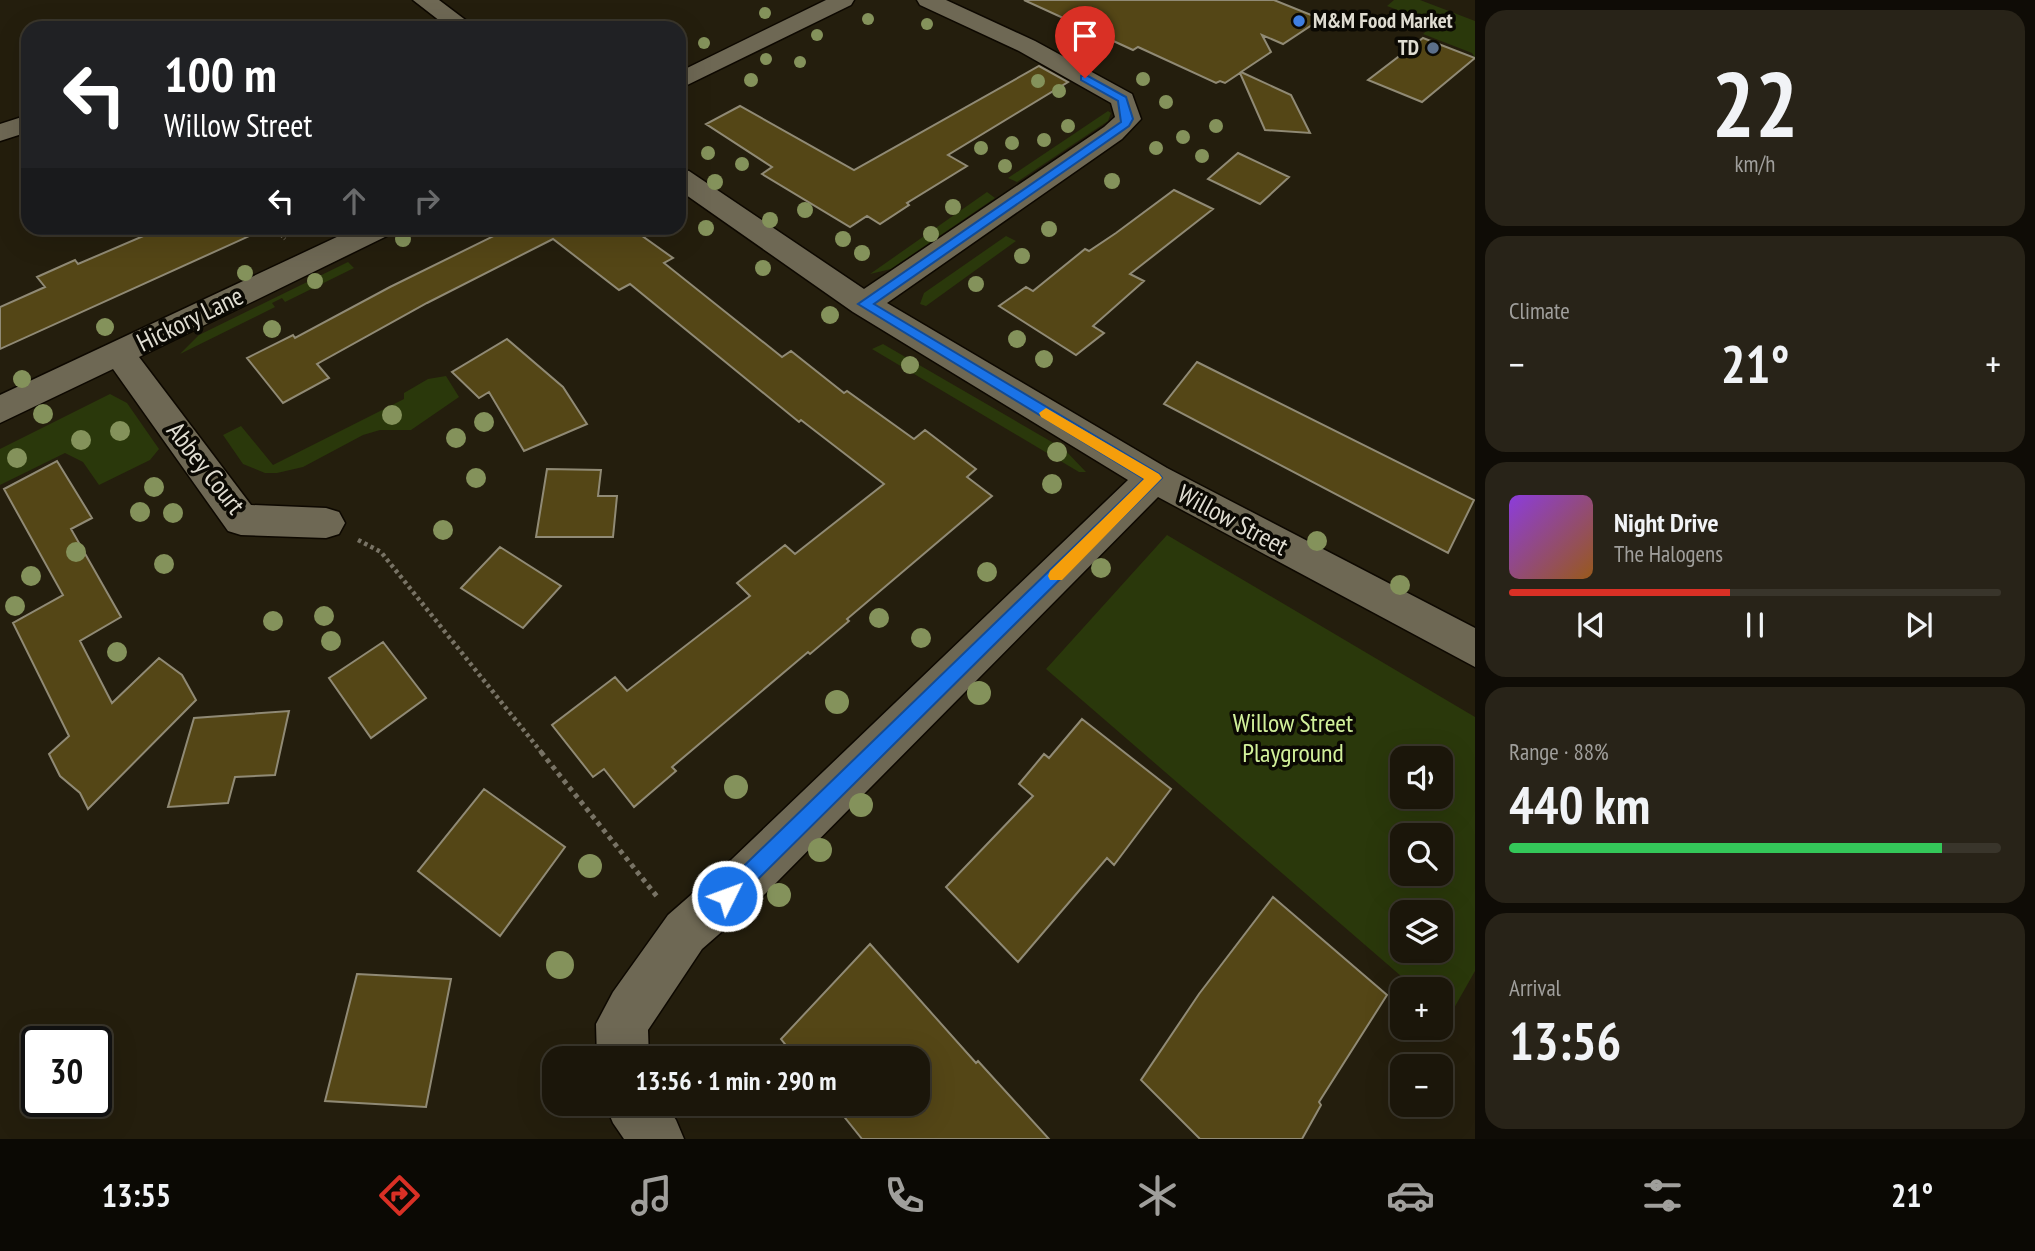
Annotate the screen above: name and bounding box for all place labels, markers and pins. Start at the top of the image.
pin [1055,6,1115,78]
place label: M&M Food Market [1313,7,1453,34]
marker: M&M Food Market [1291,13,1307,29]
place label: TD [1398,34,1419,61]
marker: TD [1425,40,1441,56]

